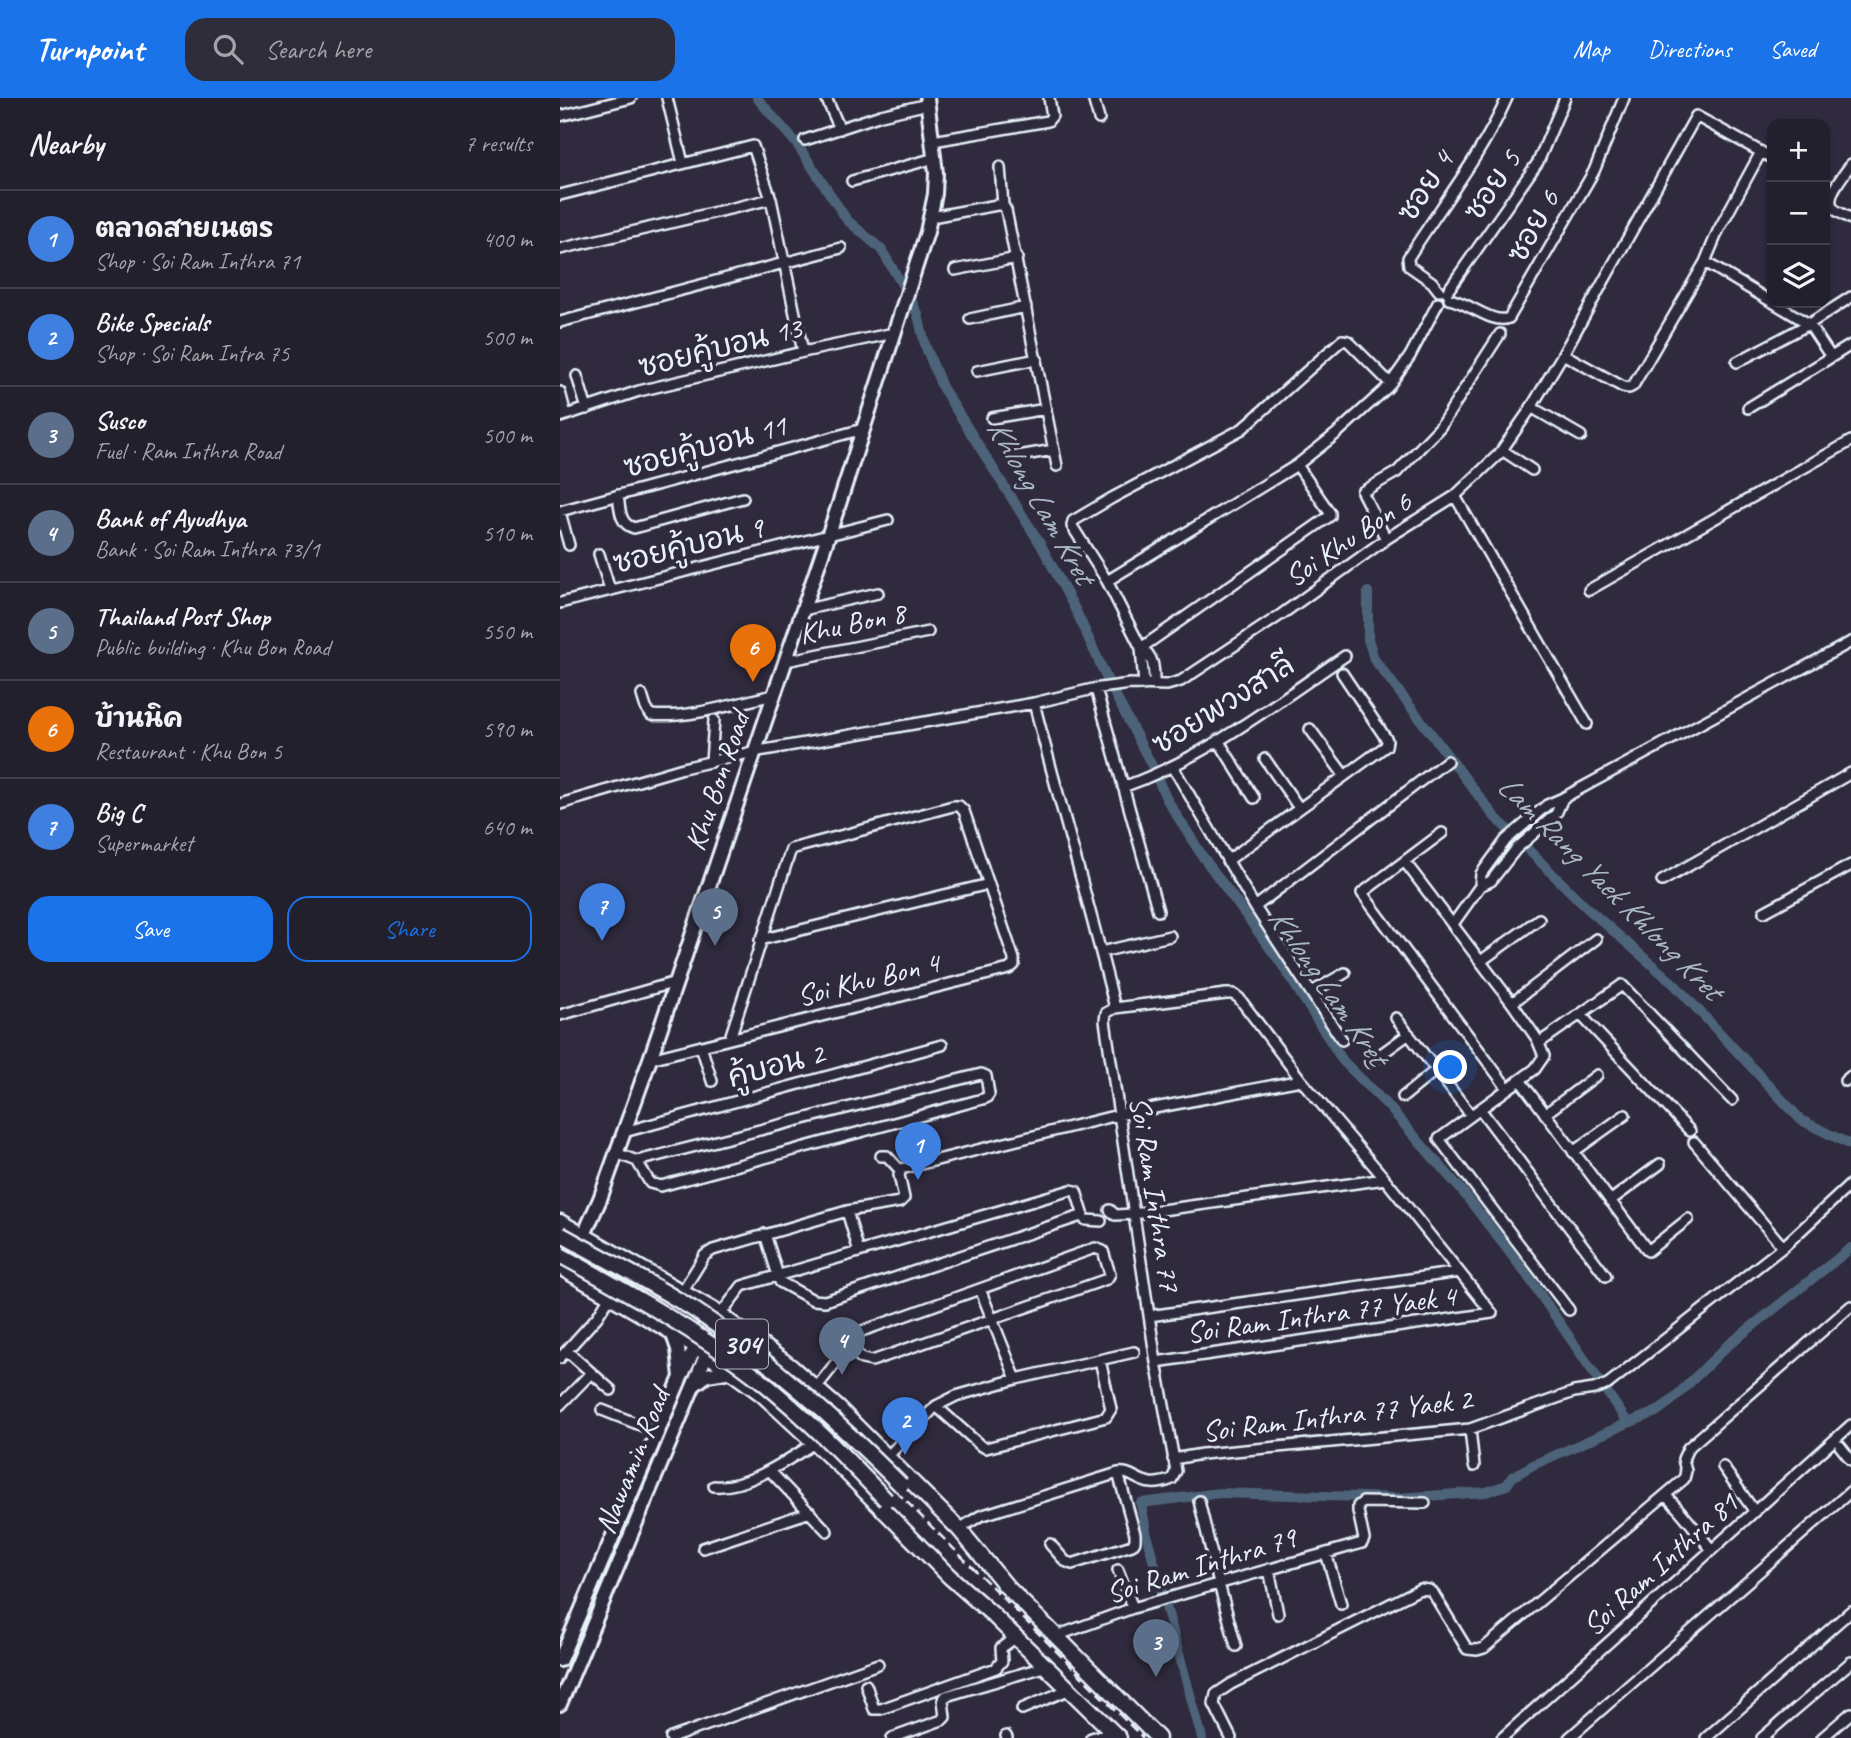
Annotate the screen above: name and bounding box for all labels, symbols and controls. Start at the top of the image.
search box [185,18,675,81]
text: Turnpoint [35,28,143,70]
icon: search [209,30,247,68]
text: Search here [265,33,371,66]
text: Map [1573,34,1610,64]
text: Directions [1648,34,1731,64]
text: Saved [1769,34,1816,64]
map controls [1767,119,1830,308]
button: + [1767,119,1830,182]
text: Nearby [28,125,104,163]
text: 7 results [465,129,532,158]
street label: ซอย 4 [1388,141,1463,229]
street label: ซอย 5 [1455,141,1530,227]
street label: ซอย 6 [1498,182,1569,269]
button: − [1767,182,1830,245]
text: ตลาดสายเนตร [95,212,273,245]
text: 1 [46,225,56,254]
text: 400 m [483,225,532,254]
button: layers [1767,245,1830,308]
text: Shop · Soi Ram Inthra 71 [95,247,300,276]
text: Bike Specials [95,306,209,339]
street label: ซอยคู้บอน 13 [634,308,809,389]
text: 2 [46,323,56,352]
text: 500 m [483,323,532,352]
text: Shop · Soi Ram Intra 75 [95,339,289,368]
text: Susco [95,404,145,437]
street label: ซอยคู้บอน 11 [620,406,793,489]
water label: Khlong Lam Kret [978,412,1108,596]
text: 3 [46,421,56,450]
text: 500 m [483,421,532,450]
text: Fuel · Ram Inthra Road [95,437,282,466]
street label: Soi Khu Bon 6 [1277,482,1420,595]
text: Bank of Ayudhya [95,502,246,535]
street label: ซอยคู้บอน 9 [609,507,770,585]
text: 4 [46,519,56,548]
text: 510 m [483,519,532,548]
text: Bank · Soi Ram Inthra 73/1 [95,535,320,564]
street label: Khu Bon 8 [795,593,911,653]
text: Thailand Post Shop [95,600,270,633]
text: 5 [46,617,56,646]
text: 550 m [483,617,532,646]
pin: 6 [730,624,776,682]
text: Public building · Khu Bon Road [95,633,330,662]
street label: ซอยพวงสาลี [1145,645,1301,763]
text: บ้านนิค [95,702,183,735]
street label: Khu Bon Road [676,703,760,855]
text: 6 [46,715,56,744]
text: 590 m [483,715,532,744]
text: Restaurant · Khu Bon 5 [95,737,282,766]
water label: Lam Rang Yaek Khlong Kret [1489,766,1736,1013]
text: Big C [95,796,142,829]
text: 7 [46,813,56,842]
text: 640 m [483,813,532,842]
text: Supermarket [95,829,193,858]
pin: 7 [579,883,625,941]
pin: 5 [692,888,738,946]
button: Save [28,896,273,962]
button: Share [287,896,532,962]
water label: Khlong Lam Kret [1259,899,1401,1078]
street label: Soi Khu Bon 4 [793,942,945,1015]
street label: คู้บอน 2 [724,1033,831,1099]
your location [1433,1050,1467,1084]
street label: Soi Ram Inthra 77 [1121,1094,1189,1296]
pin: 1 [895,1122,941,1180]
street label: Soi Ram Inthra 77 Yaek 4 [1184,1276,1460,1352]
pin: 4 [819,1317,865,1375]
road number: 304 [716,1320,768,1368]
street label: Nawamin Road [586,1379,680,1539]
street label: Soi Ram Inthra 77 Yaek 2 [1200,1379,1476,1450]
pin: 2 [882,1397,928,1455]
street label: Soi Ram Inthra 81 [1574,1483,1747,1644]
street label: Soi Ram Inthra 79 [1101,1517,1303,1612]
pin: 3 [1133,1619,1179,1677]

